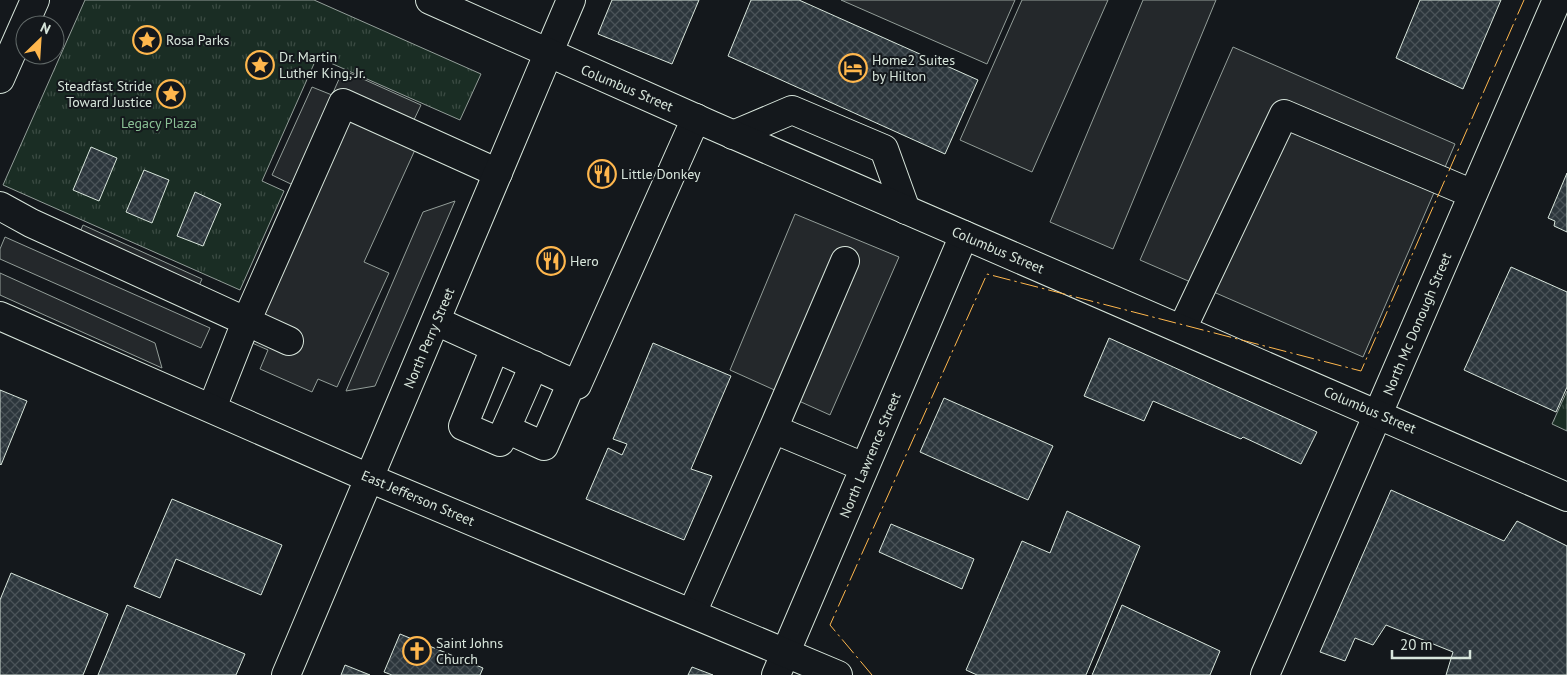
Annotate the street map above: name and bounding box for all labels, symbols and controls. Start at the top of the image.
north arrow [15,15,65,65]
text: N [38,18,53,38]
place icon: Rosa Parks [132,25,162,55]
place label: Rosa Parks [166,31,229,49]
place label: Dr. Martin Luther King, Jr. [279,48,366,82]
place icon: Dr. Martin Luther King, Jr. [245,50,275,80]
place label: Home2 Suites by Hilton [872,51,955,85]
hotel icon: Home2 Suites by Hilton [838,53,868,83]
street label: Columbus Street [578,60,676,116]
place label: Steadfast Stride Toward Justice [57,77,152,111]
place icon: Steadfast Stride Toward Justice [156,79,186,109]
park label: Legacy Plaza [121,114,197,132]
restaurant icon: Little Donkey [587,159,617,189]
place label: Little Donkey [621,165,701,183]
street label: Columbus Street [949,222,1047,278]
restaurant icon: Hero [536,246,566,276]
street label: North Mc Donough Street [1379,250,1455,398]
place label: Hero [570,252,599,270]
street label: North Perry Street [400,285,458,391]
street label: Columbus Street [1321,382,1419,438]
street label: North Lawrence Street [835,389,905,520]
street label: East Jefferson Street [359,466,478,530]
scale bar [1392,628,1470,660]
place label: Saint Johns Church [436,634,503,668]
text: 20 m [1400,635,1433,654]
church icon: Saint Johns Church [402,636,432,666]

